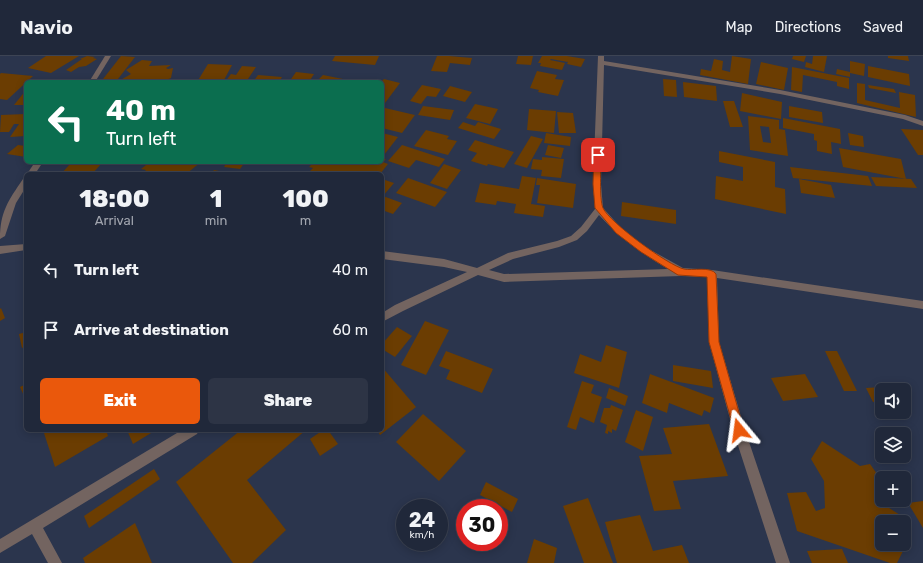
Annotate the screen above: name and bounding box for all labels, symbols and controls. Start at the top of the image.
text: Navio [20,16,73,39]
text: Map [726,19,753,36]
text: Directions [775,19,841,36]
text: Saved [863,19,903,36]
text: 40 m [106,94,176,127]
icon: left [40,96,92,148]
text: Turn left [106,128,176,150]
pin [581,138,615,172]
icon: arrive [587,144,609,166]
text: 18:00 [79,185,149,213]
text: 1 [210,185,222,213]
text: 100 [283,185,329,213]
text: Arrival [95,213,134,228]
text: min [205,213,227,228]
text: m [300,213,311,228]
icon: left [40,259,62,281]
text: Turn left [74,261,139,279]
text: 40 m [332,261,368,279]
icon: arrive [40,319,62,341]
text: Arrive at destination [74,321,229,339]
text: 60 m [332,321,368,339]
button: Exit [40,378,200,424]
button: Share [208,378,368,424]
map controls [875,383,911,551]
button: sound [875,383,911,419]
position arrow [718,409,760,451]
button: layers [875,427,911,463]
button: + [875,471,911,507]
speed limit sign: 30 [456,499,508,551]
text: 24 [409,508,435,532]
button: − [875,515,911,551]
text: km/h [410,529,434,541]

